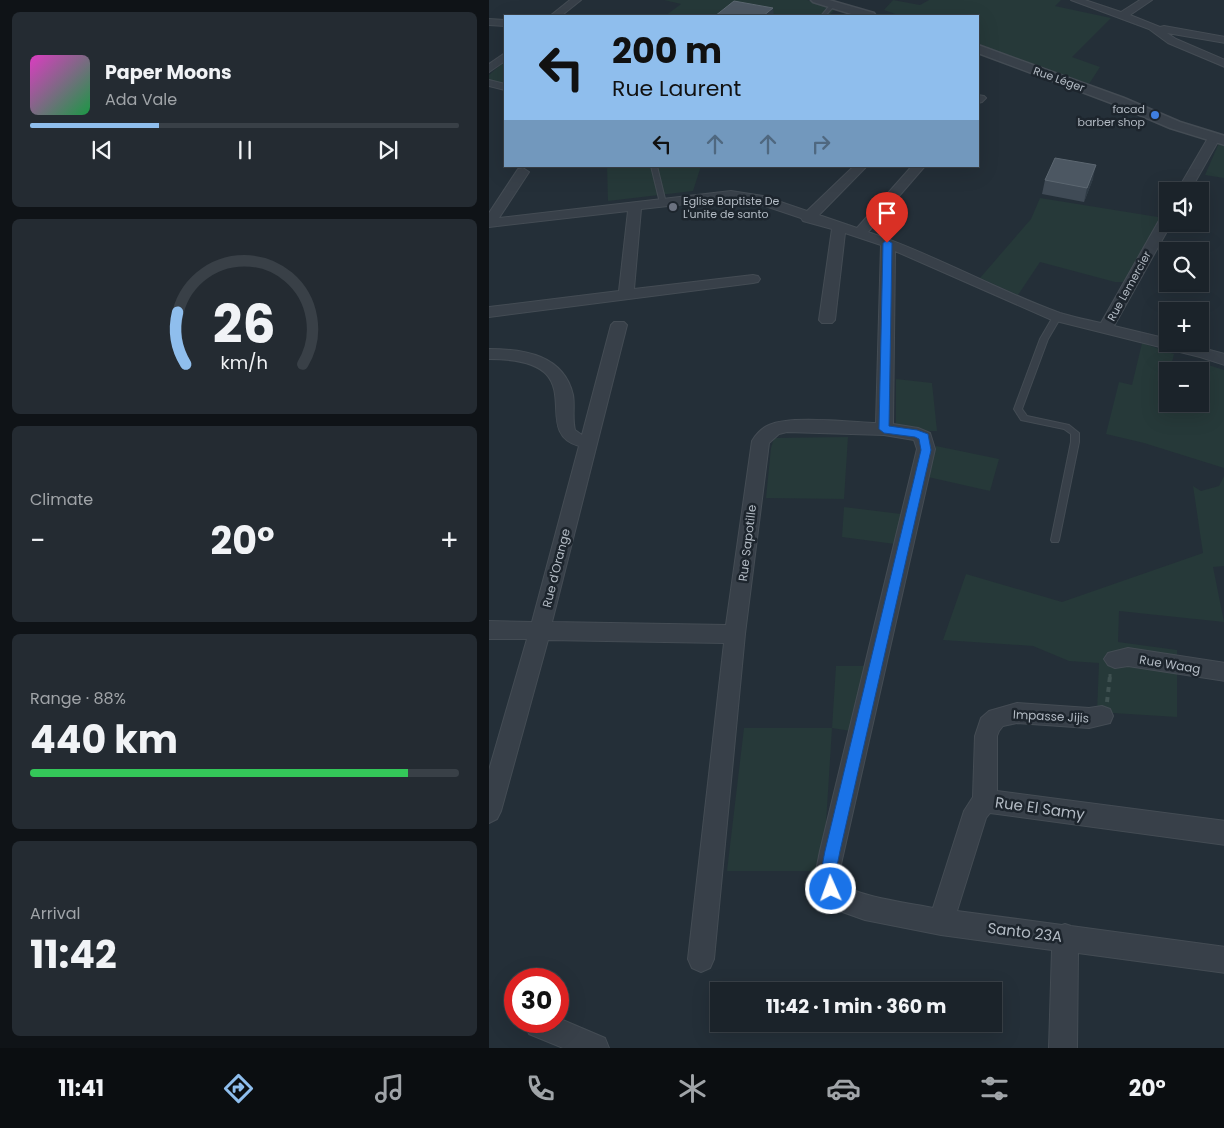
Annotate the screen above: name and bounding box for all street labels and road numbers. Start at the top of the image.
street label: Rue Léger [1031,62,1087,96]
street label: Rue Lemercier [1103,248,1155,324]
street label: Rue Sapotille [734,504,760,582]
street label: Rue d'Orange [538,527,574,609]
street label: Rue Waag [1138,651,1202,677]
street label: Impasse Jijis [1012,706,1090,726]
street label: Rue El Samy [994,791,1087,825]
street label: Santo 23A [986,917,1064,947]

